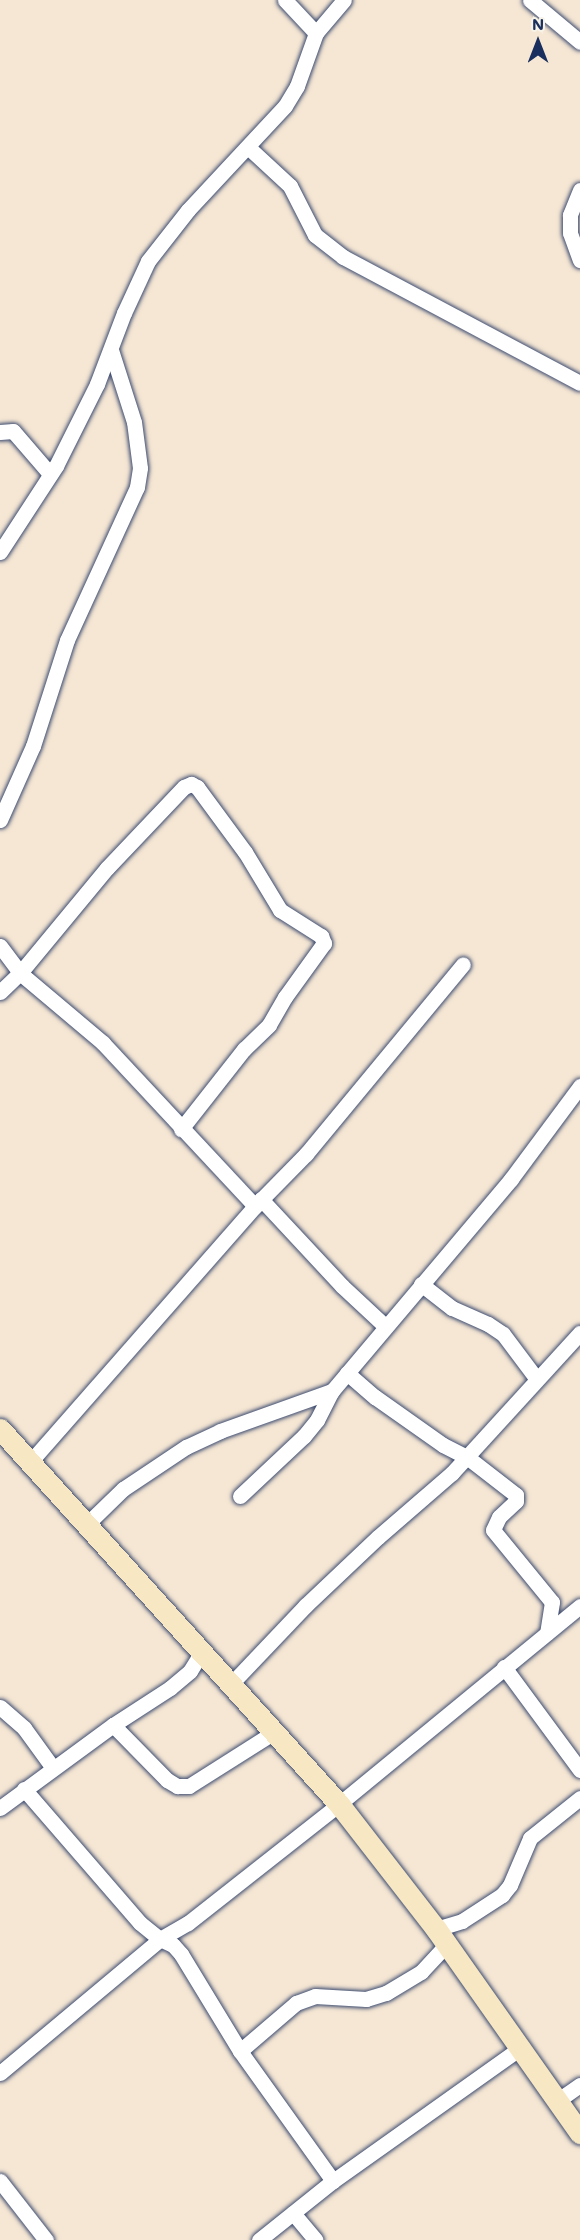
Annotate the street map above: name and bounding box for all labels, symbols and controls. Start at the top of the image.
north arrow [508,12,568,72]
text: N [532,13,544,34]

